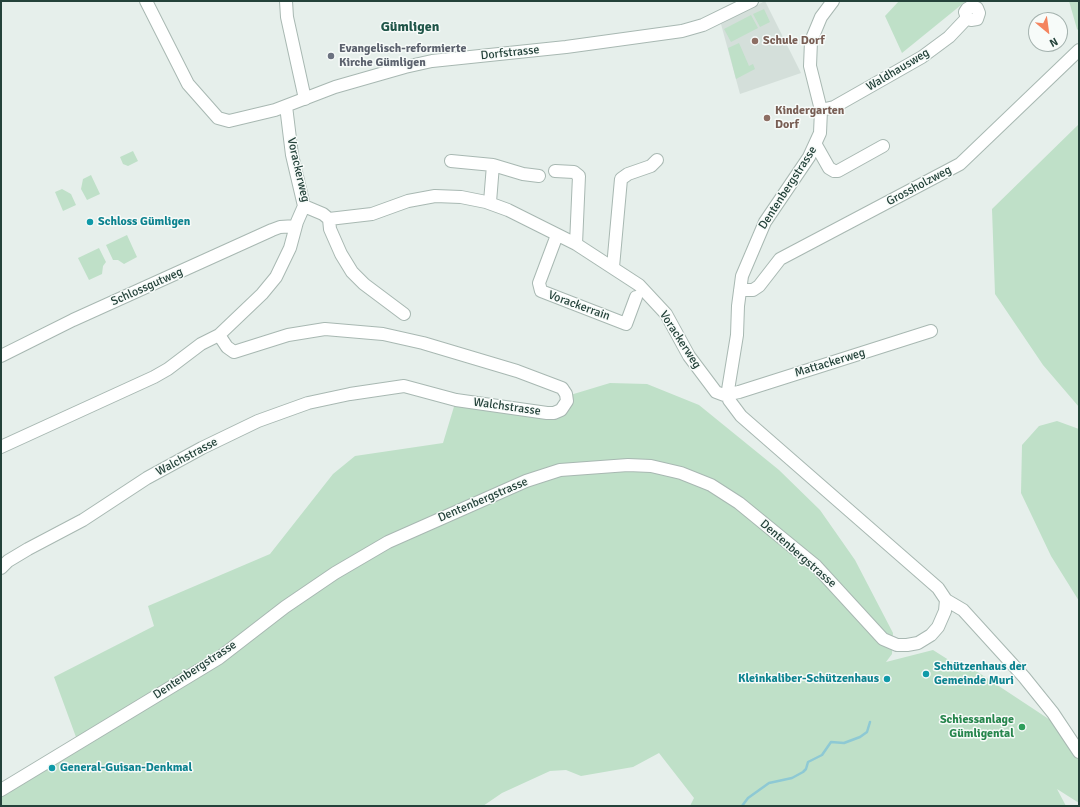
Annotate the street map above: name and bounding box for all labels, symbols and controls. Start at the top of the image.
north arrow [1028,12,1068,52]
district label: Gümligen [381,19,439,35]
place label: Schule Dorf [763,34,825,48]
text: N [1047,35,1060,50]
marker: Schule Dorf [750,36,760,46]
place label: Evangelisch-reformierte Kirche Gümligen [339,42,466,70]
street label: Dorfstrasse [480,43,540,63]
street label: Waldhausweg [864,46,932,94]
marker: Evangelisch-reformierte Kirche Gümligen [326,51,336,61]
place label: Kindergarten Dorf [775,104,844,132]
marker: Kindergarten Dorf [762,113,772,123]
street label: Vorackerweg [284,136,312,204]
street label: Dentenbergstrasse [756,144,820,232]
street label: Grossholzweg [884,163,954,209]
place label: Schloss Gümligen [98,215,190,229]
marker: Schloss Gümligen [85,217,95,227]
street label: Schlossgutweg [109,265,185,309]
street label: Vorackerrain [546,288,612,324]
street label: Vorackerweg [656,308,704,372]
street label: Mattackerweg [793,345,867,381]
street label: Walchstrasse [472,395,542,419]
street label: Walchstrasse [154,435,220,479]
street label: Dentenbergstrasse [436,475,530,525]
street label: Dentenbergstrasse [757,517,839,591]
street label: Dentenbergstrasse [151,638,239,702]
place label: Schützenhaus der Gemeinde Muri [934,660,1026,688]
marker: Schützenhaus der Gemeinde Muri [921,669,931,679]
place label: Kleinkaliber-Schützenhaus [738,672,879,686]
marker: Kleinkaliber-Schützenhaus [882,674,892,684]
place label: Schiessanlage Gümligental [940,713,1014,741]
marker: Schiessanlage Gümligental [1017,722,1027,732]
place label: General-Guisan-Denkmal [60,761,192,775]
marker: General-Guisan-Denkmal [47,763,57,773]

